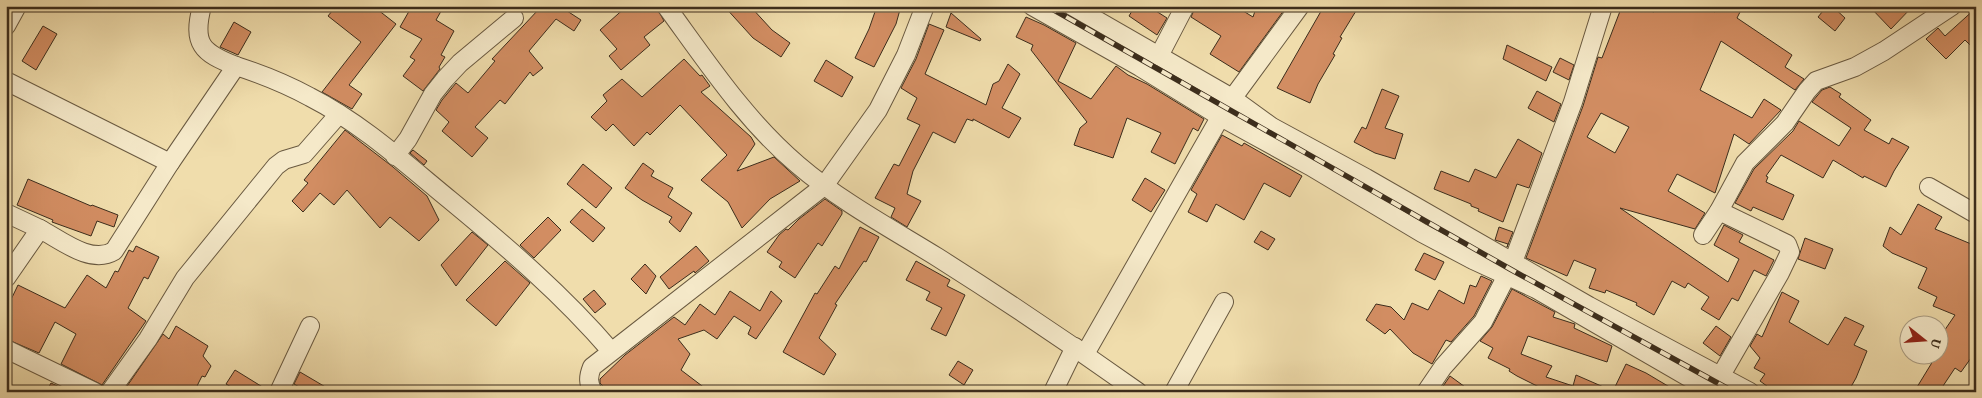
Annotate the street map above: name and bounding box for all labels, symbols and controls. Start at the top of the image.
north arrow [1900,316,1950,366]
text: U [1925,336,1947,352]

